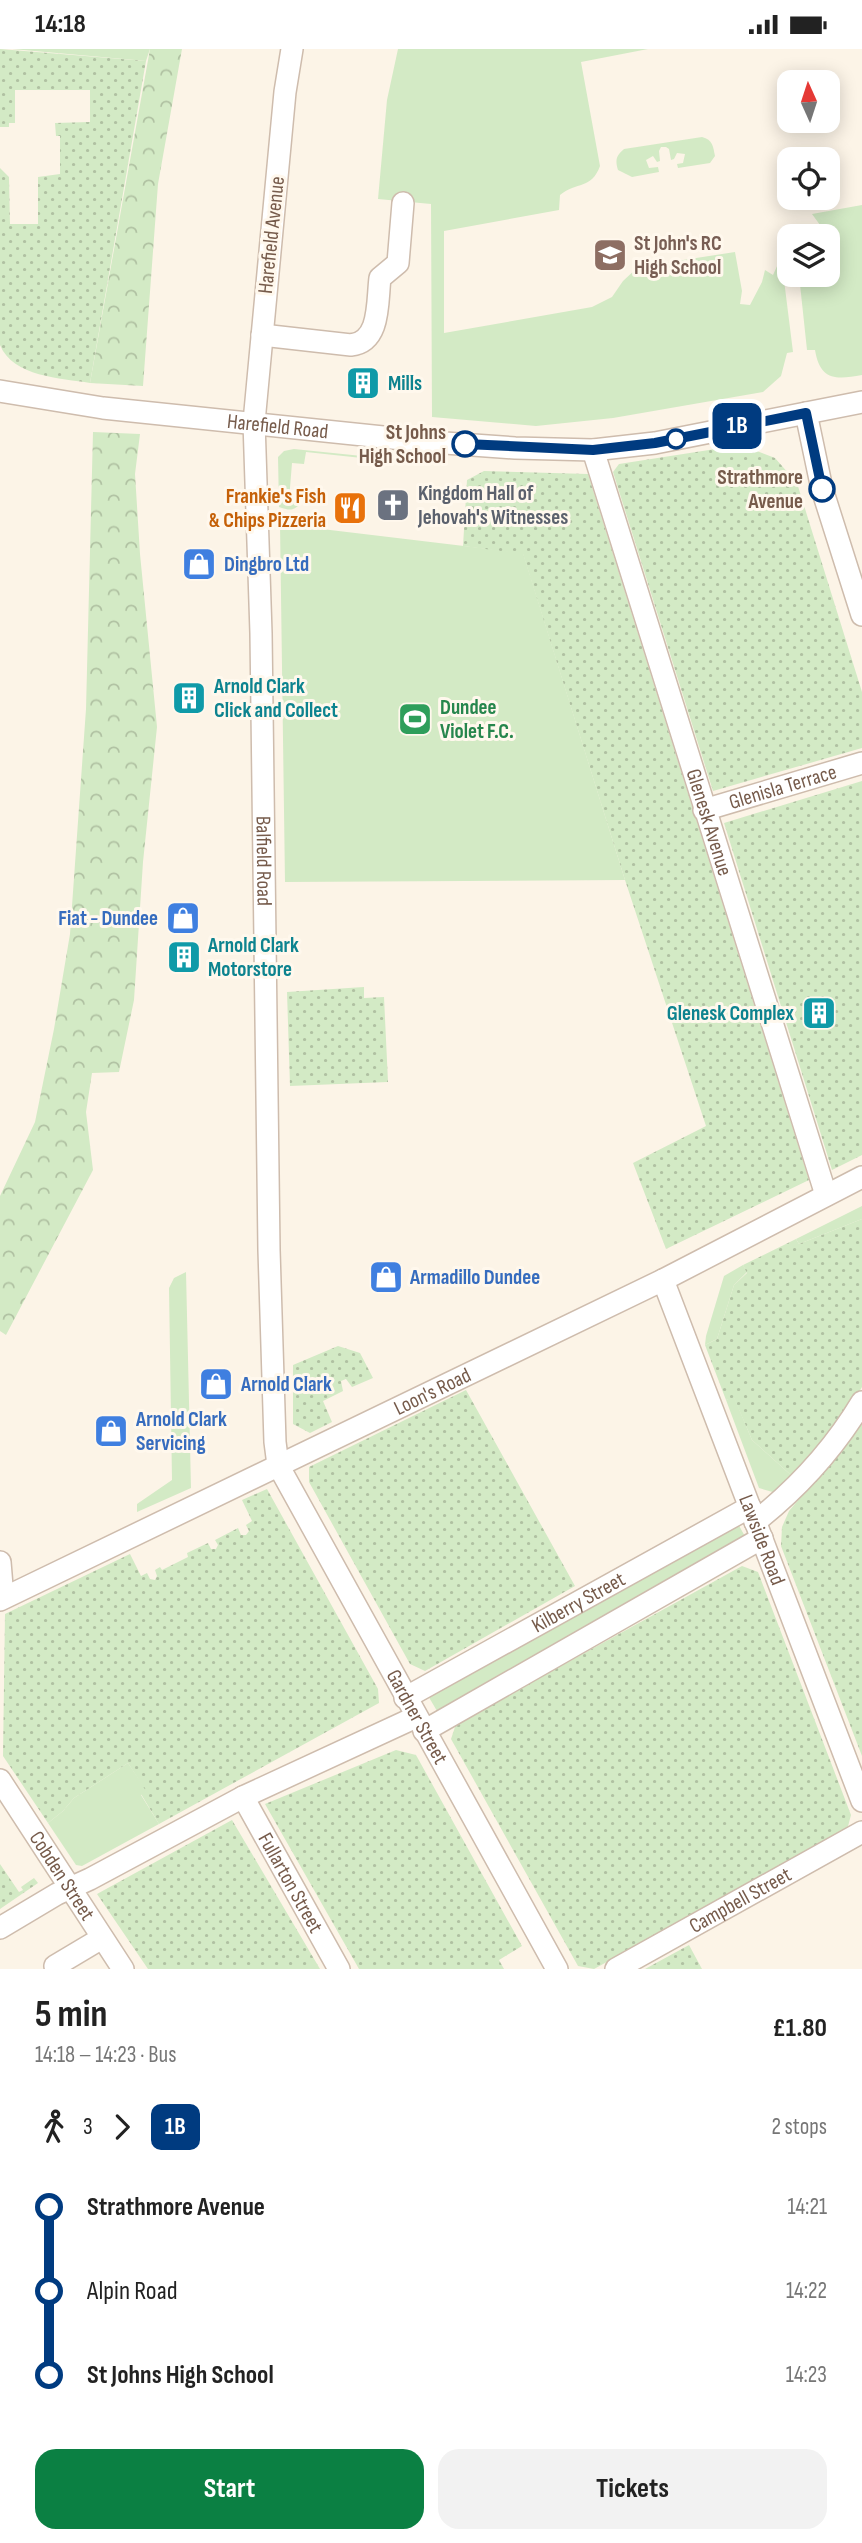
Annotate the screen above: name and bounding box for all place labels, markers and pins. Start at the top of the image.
place label: St John's RC High School [634,231,722,280]
school or university icon: St John's RC High School [591,236,629,274]
building icon: Mills [344,364,382,402]
place label: Mills [388,371,422,396]
place label: St Johns High School [359,420,446,469]
unlabelled marker [666,429,686,449]
marker: St Johns High School [452,431,478,457]
place label: Strathmore Avenue [717,465,803,514]
marker: Strathmore Avenue [809,476,835,502]
place label: Kingdom Hall of Jehovah's Witnesses [417,481,568,530]
place label: Frankie's Fish & Chips Pizzeria [209,484,326,533]
church icon: Kingdom Hall of Jehovah's Witnesses [374,486,412,524]
restaurant icon: Frankie's Fish & Chips Pizzeria [331,489,369,527]
shop icon: Dingbro Ltd [180,545,218,583]
place label: Dingbro Ltd [224,552,309,577]
place label: Arnold Clark Click and Collect [213,674,338,723]
building icon: Arnold Clark Click and Collect [170,679,208,717]
place label: Dundee Violet F.C. [440,695,514,744]
sports icon: Dundee Violet F.C. [396,700,434,738]
shop icon: Fiat - Dundee [164,899,202,937]
place label: Fiat - Dundee [58,906,158,931]
place label: Arnold Clark Motorstore [207,933,299,982]
building icon: Arnold Clark Motorstore [165,938,203,976]
building icon: Glenesk Complex [800,994,838,1032]
place label: Glenesk Complex [667,1001,794,1026]
shop icon: Armadillo Dundee [367,1258,405,1296]
place label: Armadillo Dundee [409,1265,540,1290]
shop icon: Arnold Clark [197,1365,235,1403]
place label: Arnold Clark [240,1372,332,1397]
place label: Arnold Clark Servicing [135,1407,227,1456]
shop icon: Arnold Clark Servicing [92,1412,130,1450]

